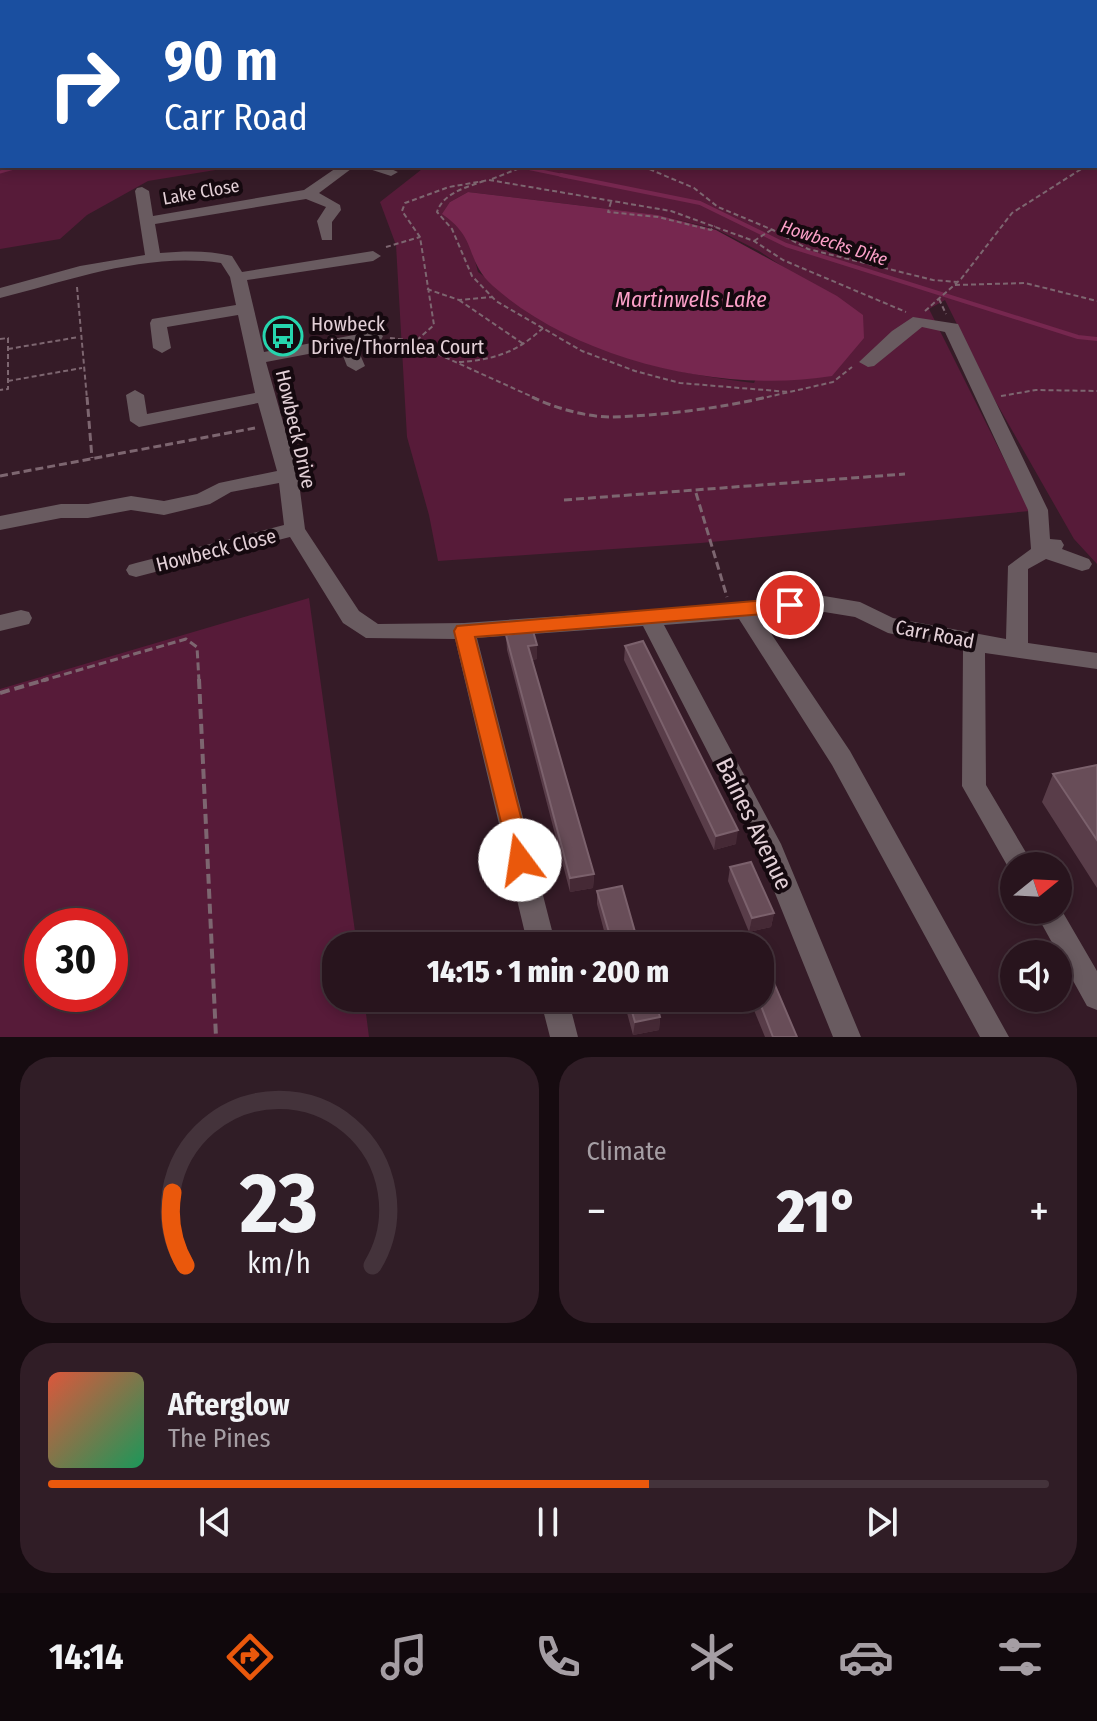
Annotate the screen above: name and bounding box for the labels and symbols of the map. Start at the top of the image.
street label: Lake Close [161,174,241,210]
water label: Howbecks Dike [778,215,891,271]
water label: Martinwells Lake [615,286,767,313]
place label: Howbeck Drive/Thornlea Court [311,312,485,359]
bus stop icon: Howbeck Drive/Thornlea Court [262,315,304,357]
street label: Howbeck Drive [271,367,321,491]
street label: Howbeck Close [153,523,279,577]
pin [756,571,824,639]
street label: Carr Road [893,615,977,653]
street label: Baines Avenue [710,753,798,895]
position arrow [478,818,562,902]
north arrow [1000,852,1072,924]
speed limit sign: 30 [24,908,128,1012]

